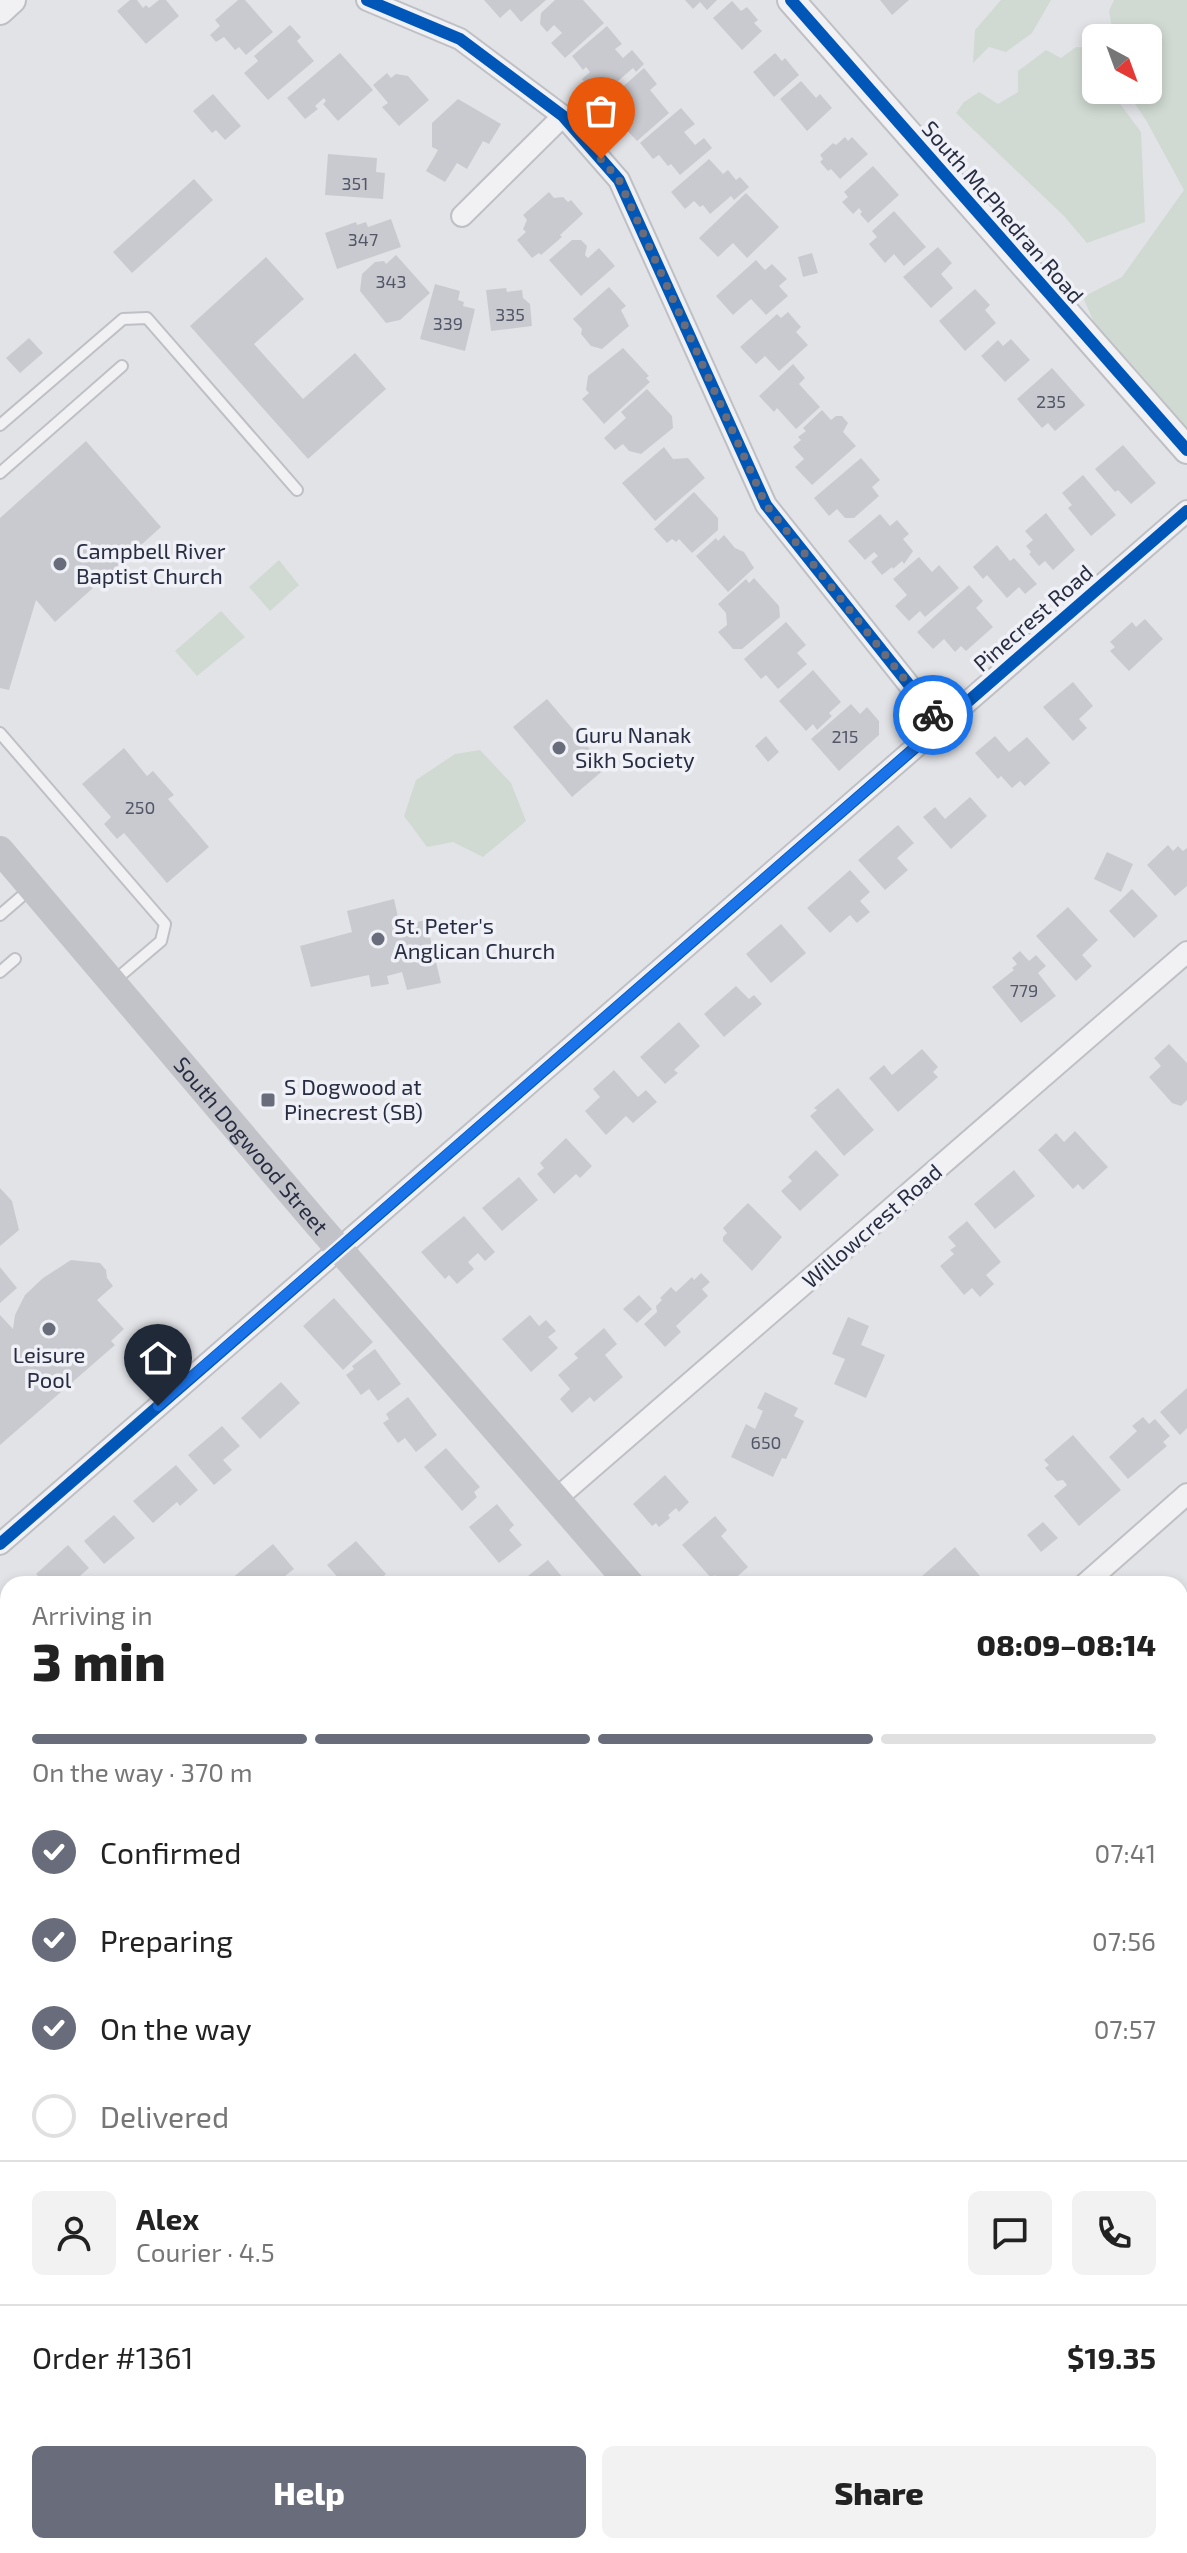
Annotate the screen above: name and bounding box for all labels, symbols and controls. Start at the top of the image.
north arrow [1082,24,1162,104]
map controls [1082,24,1162,104]
pin [567,77,635,159]
icon: bag [579,89,623,133]
street label: South McPhedran Road [918,115,1090,308]
house number: 351 [342,172,368,194]
house number: 347 [348,228,378,250]
house number: 343 [375,270,407,292]
house number: 335 [495,303,525,325]
house number: 339 [433,312,463,334]
house number: 235 [1036,390,1066,412]
place label: Campbell River Baptist Church [76,537,226,588]
marker: Campbell River Baptist Church [51,555,69,573]
street label: Pinecrest Road [967,558,1097,676]
courier [893,675,973,755]
icon: bike [911,693,955,737]
place label: Guru Nanak Sikh Society [575,721,695,772]
house number: 215 [832,725,858,747]
marker: Guru Nanak Sikh Society [550,739,568,757]
house number: 250 [125,796,155,818]
place label: St. Peter's Anglican Church [394,912,555,963]
marker: St. Peter's Anglican Church [369,930,387,948]
house number: 779 [1010,979,1038,1001]
street label: South Dogwood Street [169,1051,334,1239]
place label: S Dogwood at Pinecrest (SB) [284,1073,423,1124]
marker: S Dogwood at Pinecrest (SB) [259,1091,277,1109]
street label: Willowcrest Road [796,1158,946,1293]
marker: Leisure Pool [40,1320,58,1338]
pin [124,1324,192,1406]
icon: home [136,1336,180,1380]
place label: Leisure Pool [13,1341,85,1392]
house number: 650 [751,1431,781,1453]
text: Arriving in [32,1599,153,1630]
text: 08:09–08:14 [977,1626,1156,1662]
text: 3 min [32,1629,166,1691]
text: On the way · 370 m [32,1756,253,1787]
icon: check [32,1830,76,1874]
text: Confirmed [100,1834,241,1870]
text: 07:41 [1095,1837,1156,1868]
icon: check [32,1918,76,1962]
text: Preparing [100,1922,233,1958]
text: 07:56 [1092,1925,1156,1956]
icon: check [32,2006,76,2050]
text: On the way [100,2010,252,2046]
text: 07:57 [1094,2013,1156,2044]
text: Delivered [100,2098,229,2134]
button: person [32,2191,116,2275]
button: chat [968,2191,1052,2275]
button: phone [1072,2191,1156,2275]
text: Alex [136,2200,199,2236]
text: Courier · 4.5 [136,2236,275,2267]
text: Order #1361 [32,2339,193,2375]
text: $19.35 [1067,2339,1156,2375]
button: Help [32,2446,586,2538]
button: Share [602,2446,1156,2538]

